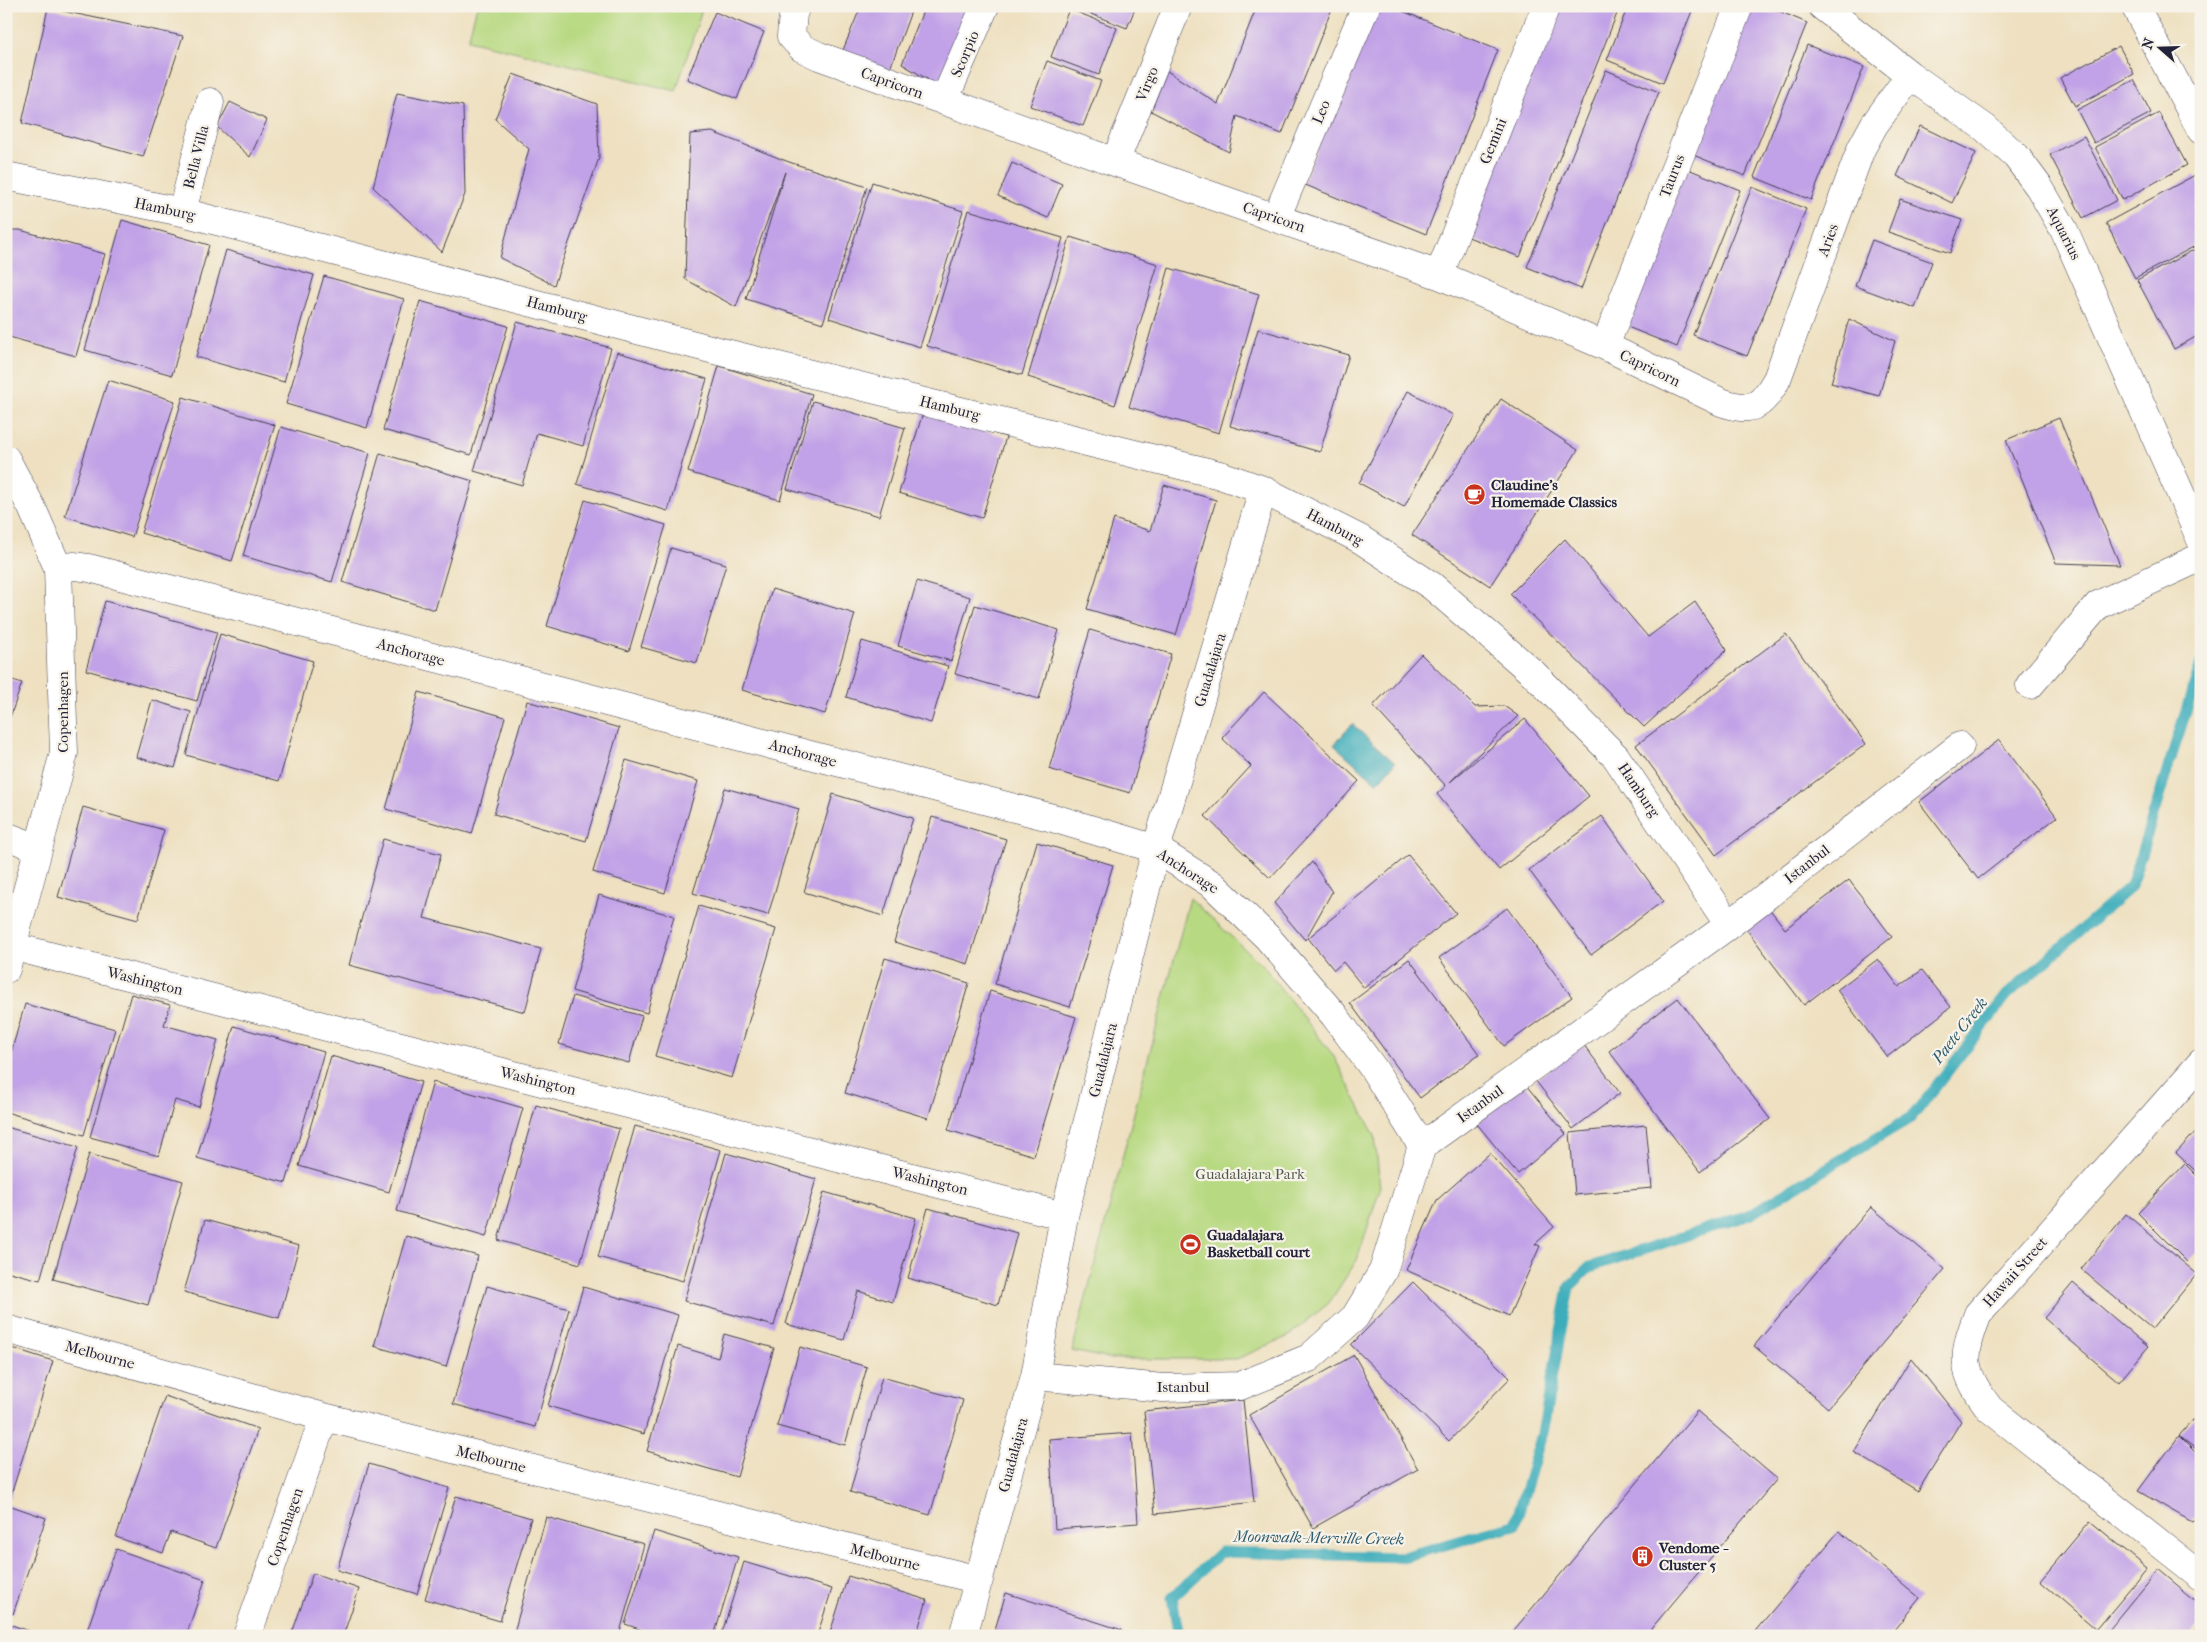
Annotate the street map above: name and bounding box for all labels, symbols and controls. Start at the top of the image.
north arrow [2134,22,2184,72]
street label: Scorpio [947,28,983,80]
text: N [2138,35,2158,52]
street label: Capricorn [858,63,926,103]
street label: Virgo [1132,64,1162,105]
street label: Leo [1308,97,1334,127]
street label: Gemini [1476,115,1511,167]
street label: Bella Villa [179,122,213,191]
street label: Taurus [1656,151,1689,200]
street label: Hamburg [133,194,198,224]
street label: Capricorn [1240,198,1308,236]
street label: Aquarius [2042,202,2085,263]
street label: Aries [1813,221,1842,260]
street label: Hamburg [525,292,590,326]
street label: Capricorn [1617,346,1683,390]
street label: Hamburg [918,392,983,424]
place label: Claudine's Homemade Classics [1491,476,1617,511]
cafe icon: Claudine's Homemade Classics [1463,482,1487,506]
street label: Hamburg [1303,505,1367,550]
street label: Guadalajara [1190,630,1230,709]
street label: Anchorage [374,634,447,670]
street label: Copenhagen [54,671,72,753]
street label: Anchorage [766,735,839,771]
street label: Hamburg [1614,759,1664,821]
street label: Istanbul [1781,841,1833,887]
street label: Anchorage [1153,844,1223,898]
street label: Washington [104,963,185,999]
water label: Paete Creek [1927,993,1991,1068]
street label: Guadalajara [1085,1020,1121,1099]
street label: Washington [497,1063,578,1099]
street label: Istanbul [1453,1081,1507,1127]
street label: Washington [889,1163,970,1199]
park label: Guadalajara Park [1195,1165,1305,1183]
place label: Guadalajara Basketball court [1207,1226,1311,1261]
sports icon: Guadalajara Basketball court [1179,1232,1203,1256]
street label: Hawaii Street [1979,1233,2052,1311]
street label: Melbourne [63,1337,137,1373]
street label: Istanbul [1157,1378,1209,1396]
street label: Guadalajara [994,1415,1032,1494]
street label: Melbourne [454,1442,528,1476]
street label: Copenhagen [263,1485,307,1568]
water label: Moonwalk-Merville Creek [1233,1526,1404,1548]
place label: Vendome - Cluster 5 [1658,1539,1729,1574]
street label: Melbourne [848,1540,922,1574]
building icon: Vendome - Cluster 5 [1631,1545,1655,1569]

